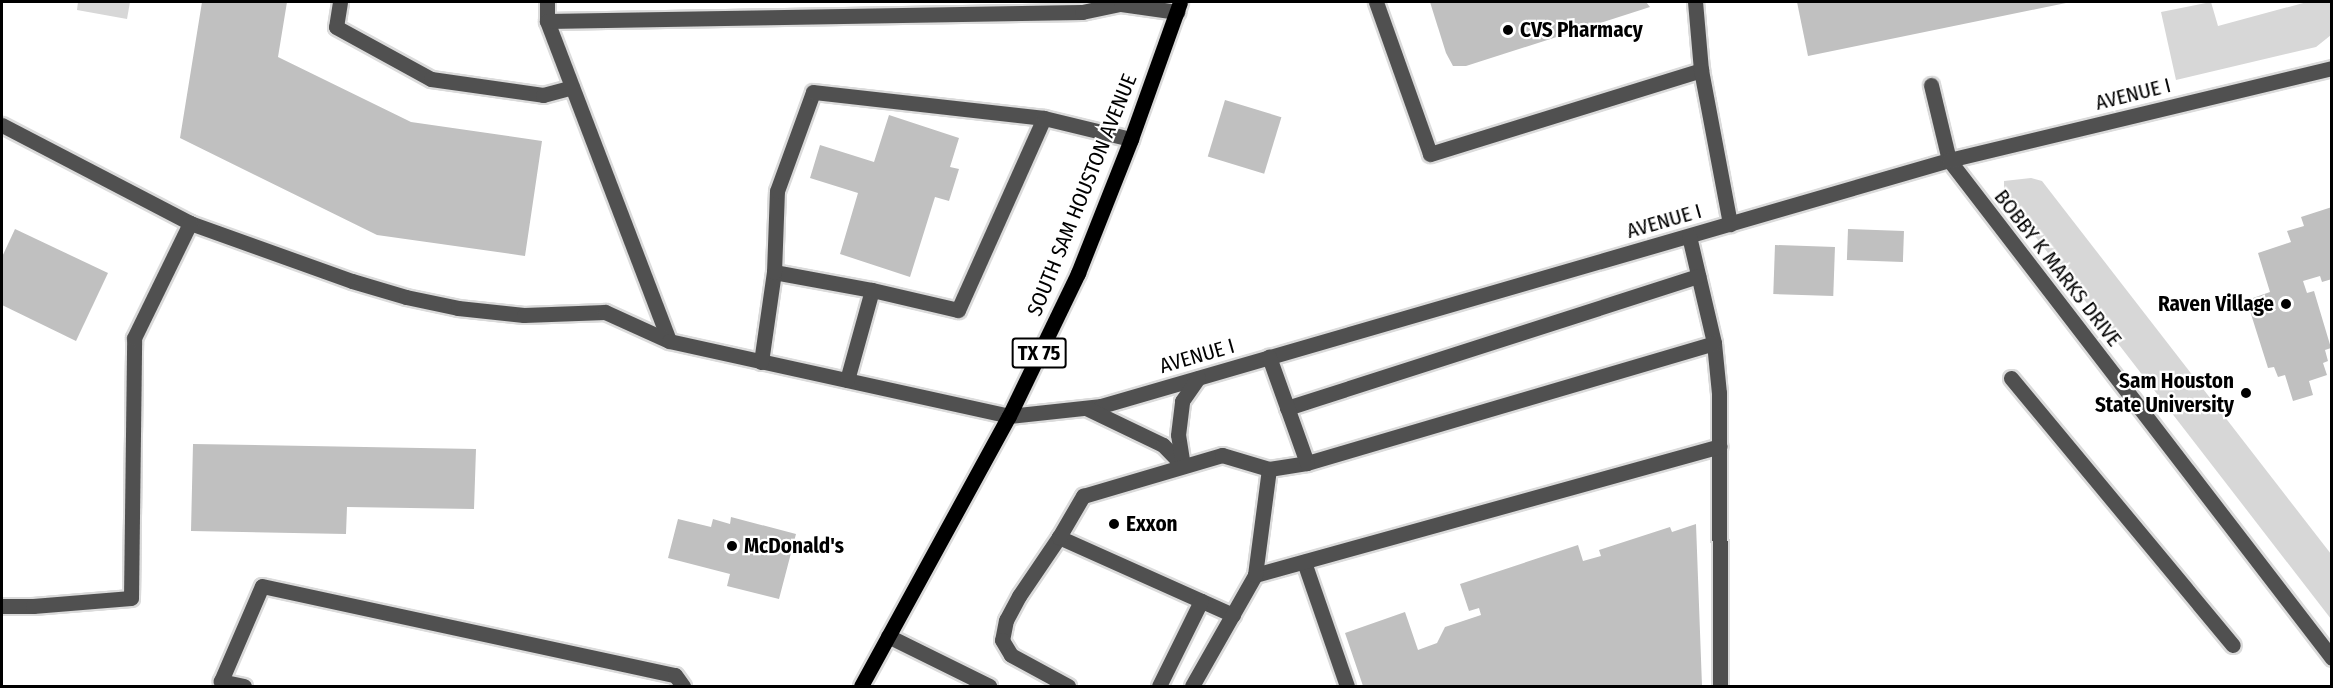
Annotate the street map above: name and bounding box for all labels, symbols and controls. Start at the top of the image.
place label: CVS Pharmacy [1520,17,1643,43]
marker: CVS Pharmacy [1501,23,1515,37]
street label: SOUTH SAM HOUSTON AVENUE [1022,70,1142,320]
street label: AVENUE I [2093,73,2173,115]
street label: BOBBY K MARKS DRIVE [1989,185,2127,351]
street label: AVENUE I [1624,198,1704,244]
place label: Raven Village [2158,291,2274,317]
marker: Raven Village [2279,297,2293,311]
street label: AVENUE I [1157,333,1237,379]
road number: TX 75 [1010,336,1068,370]
place label: Sam Houston State University [2095,368,2234,418]
marker: Sam Houston State University [2239,386,2253,400]
place label: Exxon [1126,511,1178,537]
marker: Exxon [1107,517,1121,531]
place label: McDonald's [744,533,844,559]
marker: McDonald's [725,539,739,553]

